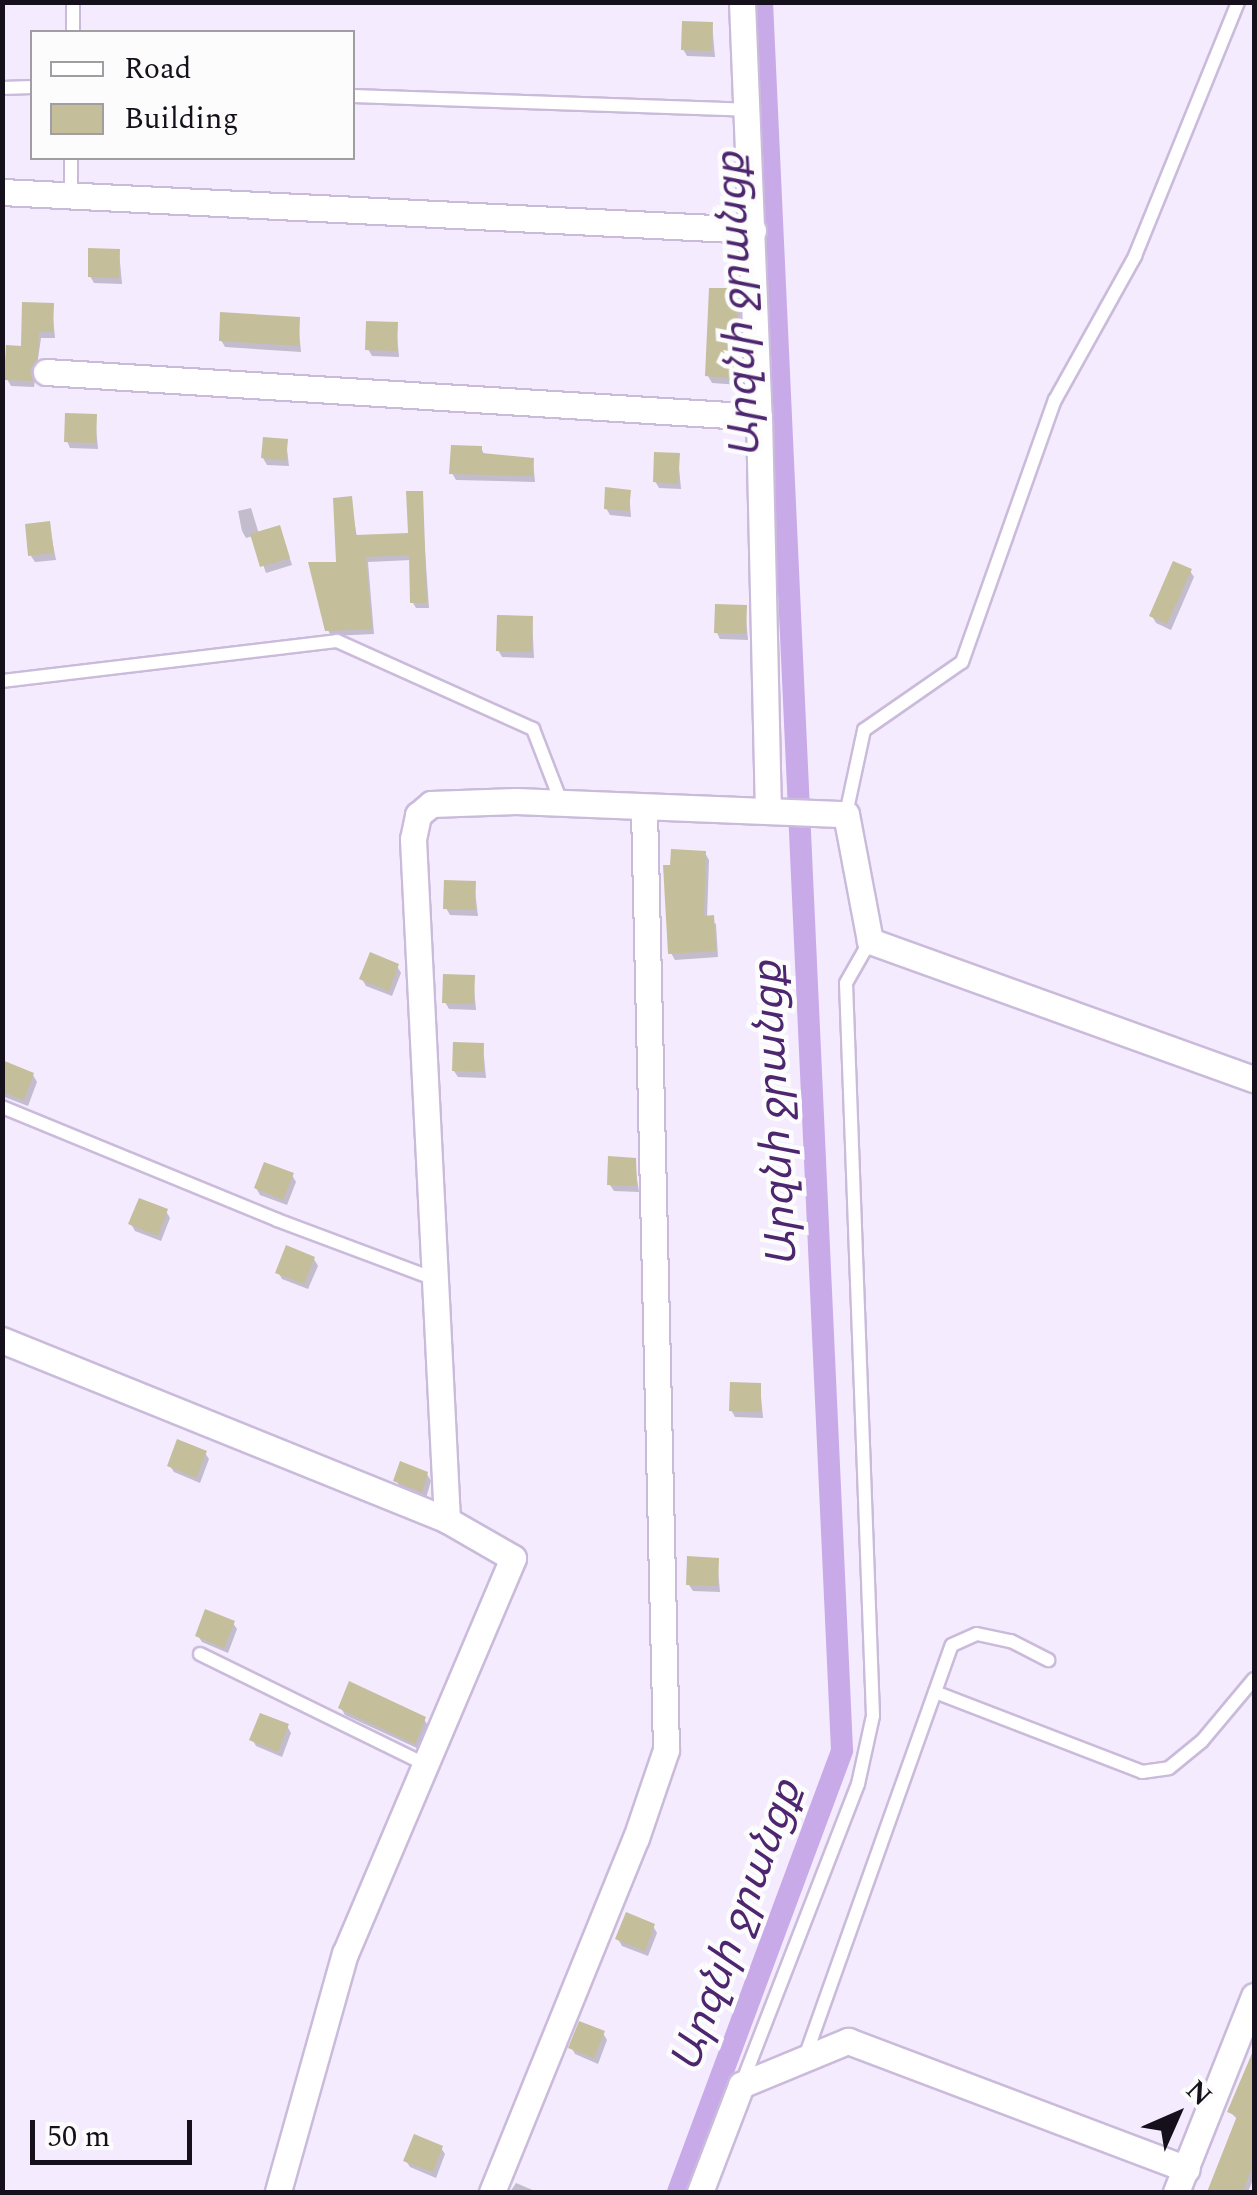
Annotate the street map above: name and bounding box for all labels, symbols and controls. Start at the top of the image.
legend [30,30,355,160]
text: Road [124,46,192,92]
text: Building [124,96,239,142]
water label: Արզնի ջրանցք [706,151,772,459]
water label: Արզնի ջրանցք [743,960,809,1268]
water label: Արզնի ջրանցք [661,1774,813,2078]
north arrow [1127,2065,1227,2165]
text: N [1175,2070,1222,2117]
scale bar [35,2100,198,2162]
text: 50 m [47,2114,110,2160]

